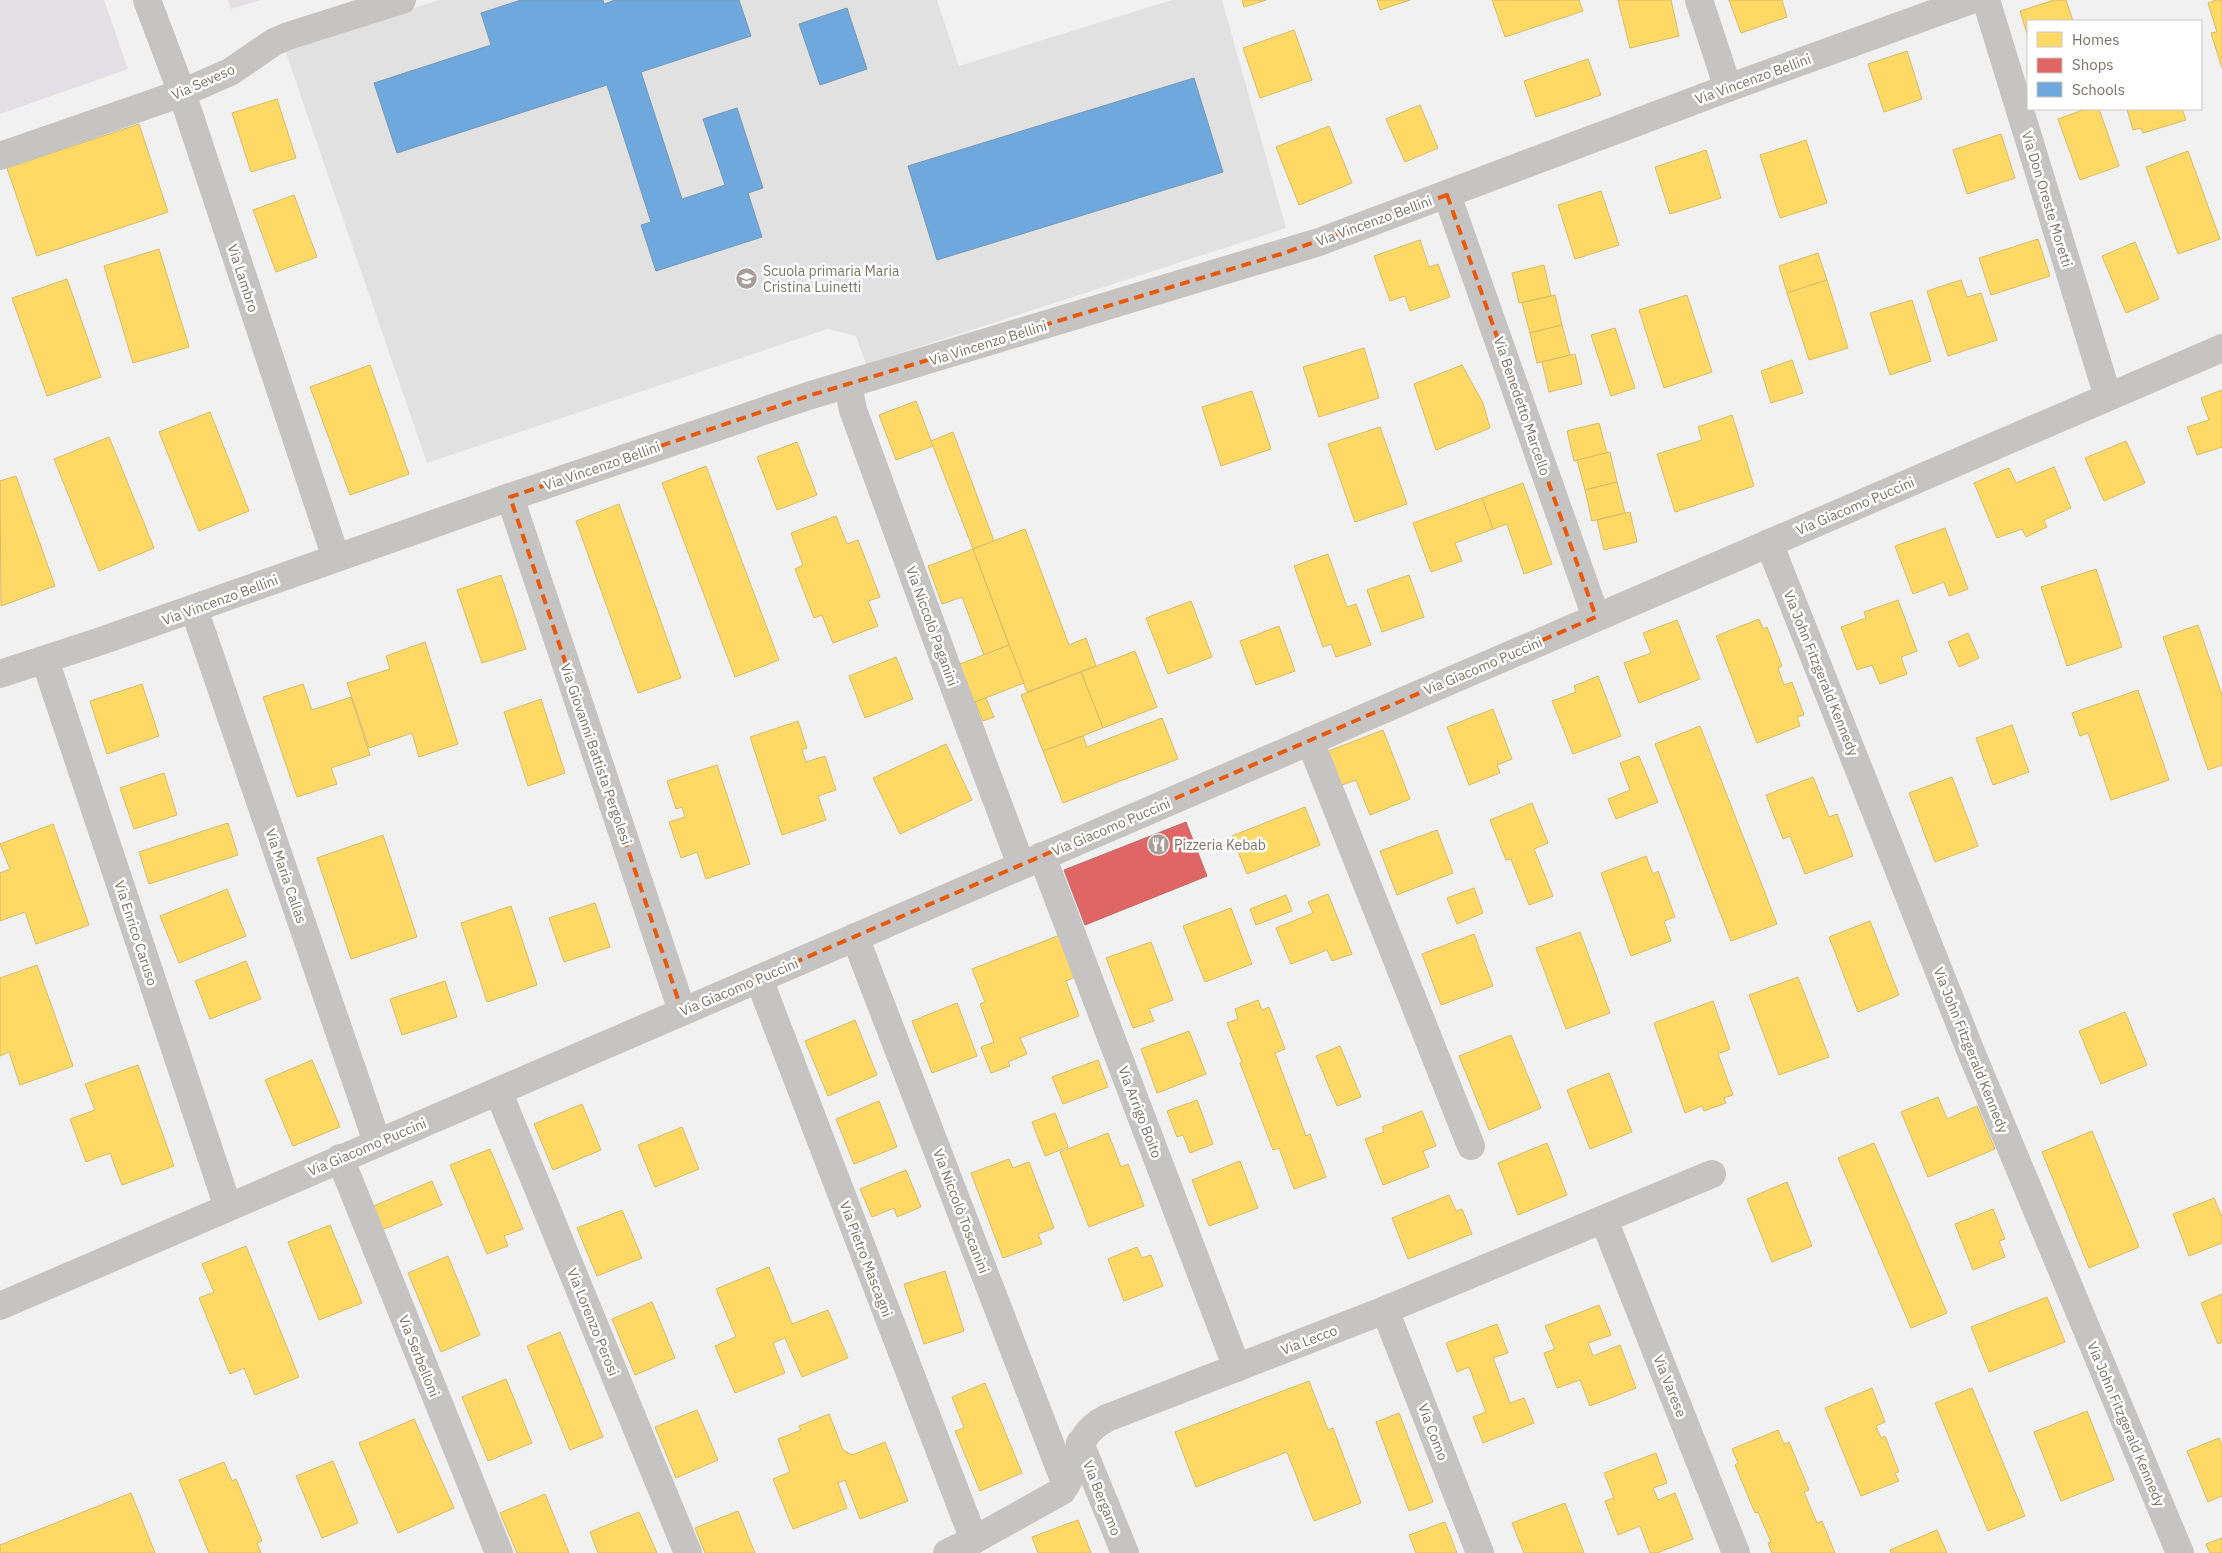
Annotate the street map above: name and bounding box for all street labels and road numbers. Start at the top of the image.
street label: Via Vincenzo Bellini [1692,50,1814,108]
street label: Via Seveso [168,60,238,104]
street label: Via Don Oreste Moretti [2018,129,2076,269]
street label: Via Vincenzo Bellini [1313,192,1435,250]
street label: Via Lambro [224,242,263,314]
street label: Via Vincenzo Bellini [927,317,1049,369]
street label: Via Benedetto Marcello [1490,334,1554,478]
street label: Via Vincenzo Bellini [541,438,663,494]
street label: Via Giacomo Puccini [1793,473,1917,539]
street label: Via Niccolò Paganini [902,564,962,688]
street label: Via Vincenzo Bellini [159,571,281,629]
street label: Via John Fitzgerald Kennedy [1779,587,1863,759]
street label: Via Giacomo Puccini [1421,633,1545,699]
street label: Via Giovanni Battista Pergolesi [556,661,636,847]
street label: Via Giacomo Puccini [1049,794,1173,860]
street label: Via Maria Callas [261,826,311,926]
street label: Via Enrico Caruso [111,878,162,988]
street label: Via Giacomo Puccini [677,954,801,1020]
street label: Via John Fitzgerald Kennedy [1929,964,2013,1136]
street label: Via Arrigo Boito [1114,1063,1166,1161]
street label: Via Giacomo Puccini [305,1114,429,1180]
street label: Via Niccolò Toscanini [929,1146,993,1276]
street label: Via Pietro Mascagni [836,1199,896,1319]
street label: Via Lorenzo Perosi [563,1265,623,1379]
street label: Via Serbelloni [394,1313,444,1399]
street label: Via Lecco [1278,1321,1340,1359]
street label: Via John Fitzgerald Kennedy [2083,1339,2169,1509]
street label: Via Varese [1649,1352,1691,1420]
street label: Via Como [1414,1401,1452,1463]
street label: Via Bergamo [1079,1458,1125,1538]

